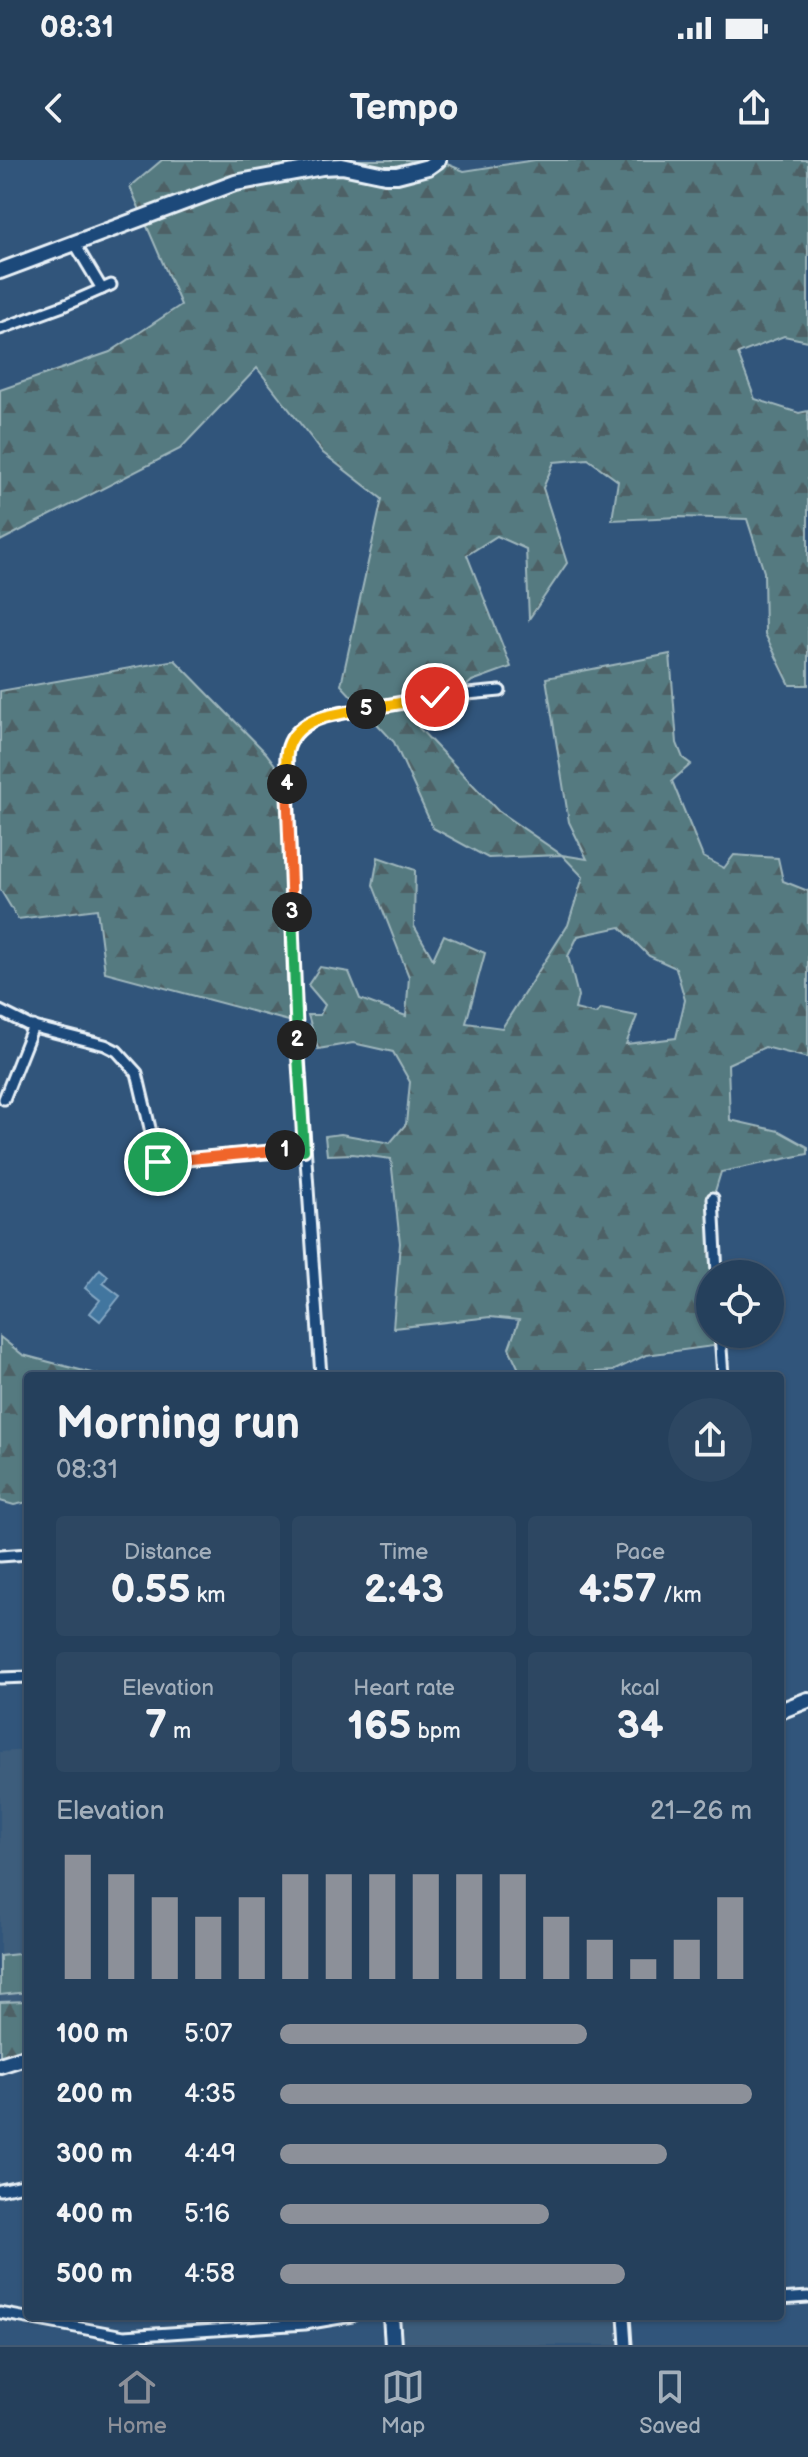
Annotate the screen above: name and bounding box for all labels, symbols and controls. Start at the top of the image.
text: 08:31 [40,10,114,46]
icon: back [32,86,76,130]
icon: share [732,86,776,130]
text: Tempo [349,87,459,130]
pin [401,663,469,731]
icon: check [413,675,457,719]
pin: 5 [346,689,386,729]
text: 5 [360,695,372,722]
pin: 4 [267,764,307,804]
text: 4 [281,770,293,797]
pin: 3 [272,892,312,932]
text: 3 [286,898,298,925]
pin: 2 [277,1020,317,1060]
text: 2 [290,1026,304,1053]
pin [124,1128,192,1196]
pin: 1 [265,1130,305,1170]
text: 1 [280,1136,290,1163]
icon: arrive [136,1140,180,1184]
map controls [696,1260,784,1348]
button: locate [696,1260,784,1348]
text: Morning run [56,1398,300,1451]
button: share [668,1398,752,1482]
text: 08:31 [56,1455,118,1486]
text: Distance [124,1539,212,1566]
text: Time [380,1539,428,1566]
text: Pace [615,1539,665,1566]
text: 0.55 [111,1566,190,1614]
text: 2:43 [364,1566,444,1614]
text: 4:57 [578,1566,657,1614]
text: km [190,1582,225,1609]
text: /km [657,1582,702,1609]
text: Elevation [122,1675,214,1702]
text: Heart rate [353,1675,455,1702]
text: kcal [620,1675,660,1702]
text: 7 [145,1702,167,1750]
text: 165 [347,1702,411,1750]
text: 34 [617,1702,663,1750]
text: m [167,1718,191,1745]
text: bpm [411,1718,461,1745]
text: Elevation [56,1796,164,1827]
text: 21–26 m [650,1796,752,1827]
text: 100 m [56,2019,129,2050]
text: 5:07 [184,2019,232,2050]
text: 200 m [56,2079,133,2110]
text: 4:35 [184,2079,236,2110]
text: 300 m [56,2139,133,2170]
text: 4:49 [184,2139,236,2170]
text: 400 m [56,2199,133,2230]
text: 5:16 [184,2199,230,2230]
text: 500 m [56,2259,133,2290]
text: 4:58 [184,2259,235,2290]
tab: Home [107,2365,167,2440]
tab: Map [381,2365,425,2440]
tab: Saved [639,2365,701,2440]

